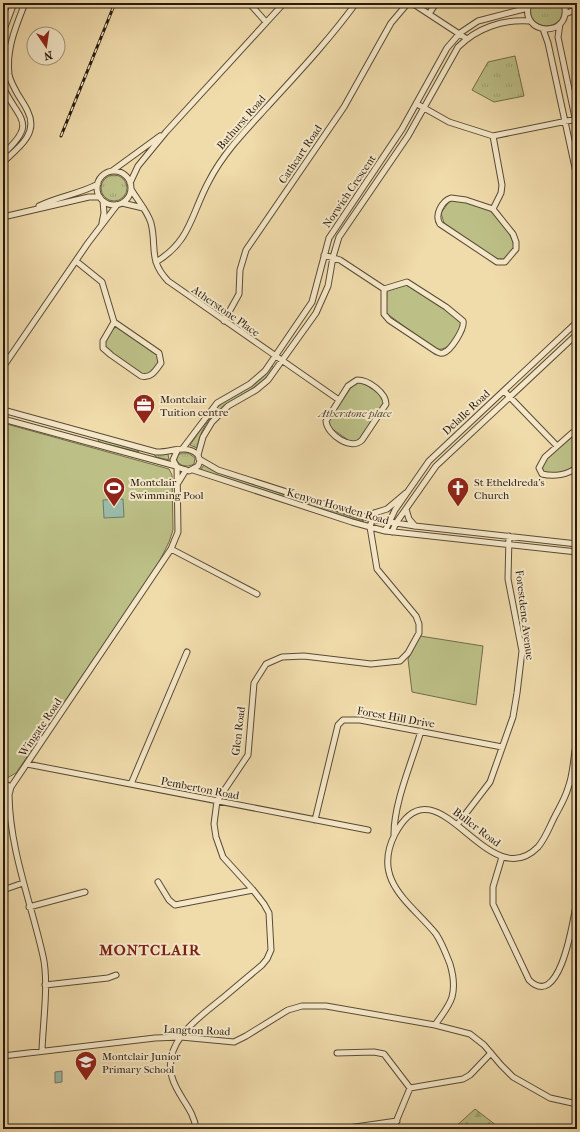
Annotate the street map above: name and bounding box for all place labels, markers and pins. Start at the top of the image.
office icon: Montclair Tuition centre [131,392,157,425]
place label: Montclair Tuition centre [160,393,229,419]
sports icon: Montclair Swimming Pool [101,475,127,508]
church icon: St Etheldreda's Church [445,475,471,508]
place label: Montclair Swimming Pool [130,476,204,502]
place label: St Etheldreda's Church [474,476,544,502]
school or university icon: Montclair Junior Primary School [73,1049,99,1082]
place label: Montclair Junior Primary School [102,1050,181,1076]

